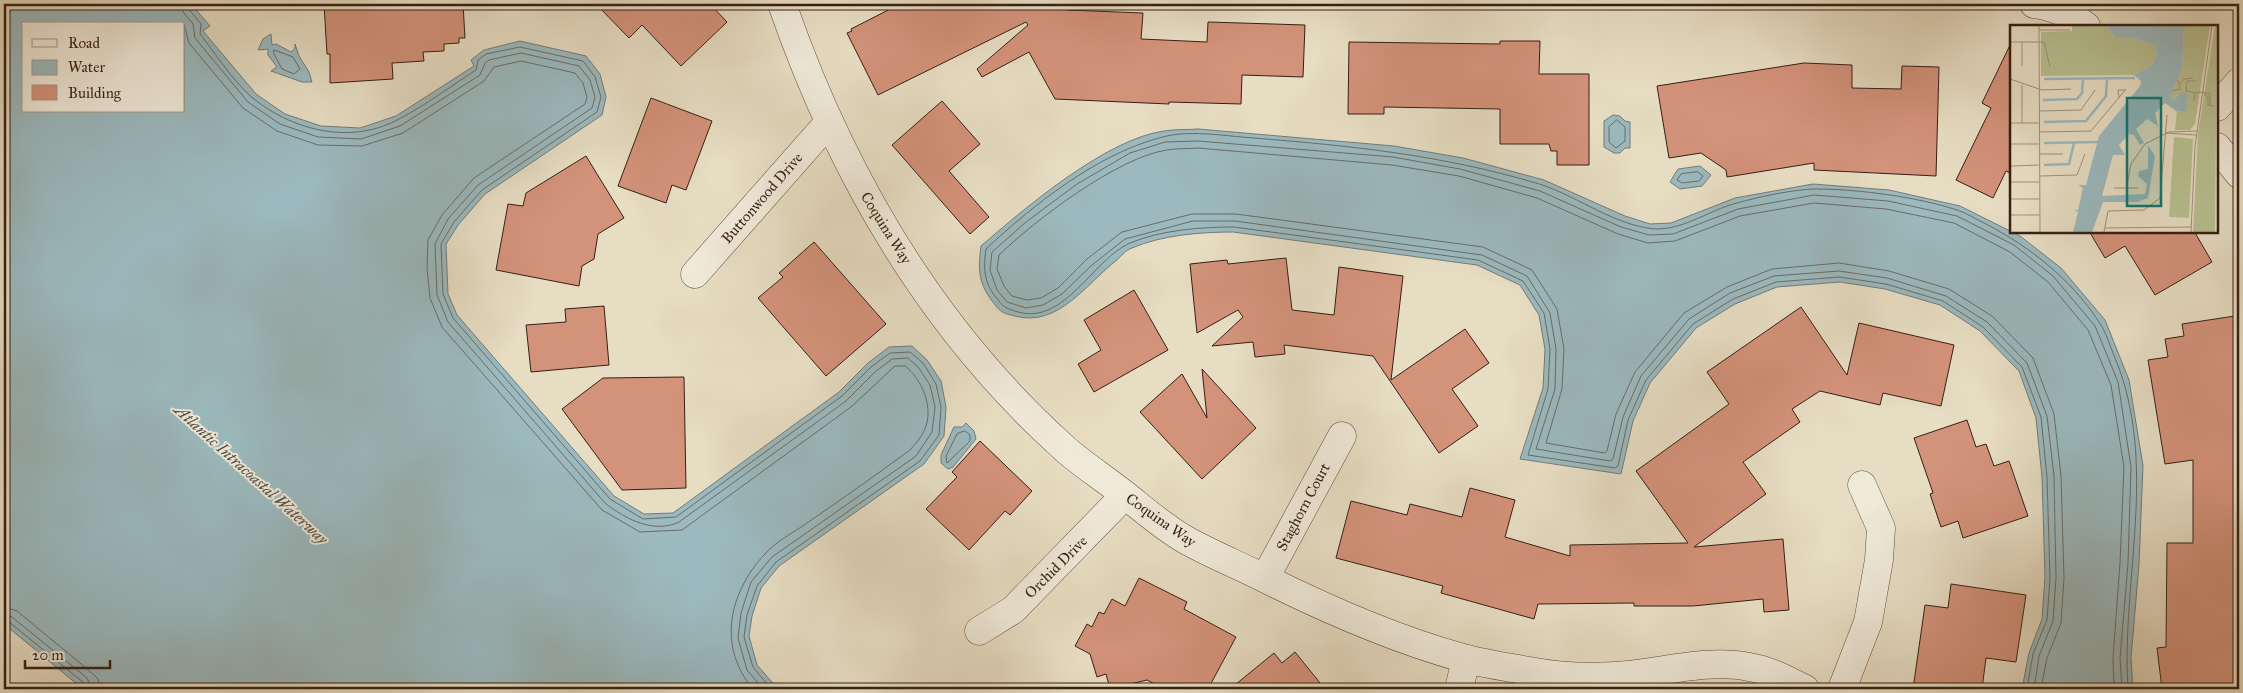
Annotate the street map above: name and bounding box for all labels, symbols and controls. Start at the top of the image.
legend [22,22,185,112]
inset map [2010,25,2218,232]
text: Road [68,34,100,52]
text: Water [68,58,105,76]
text: Building [68,84,122,102]
street label: Buttonwood Drive [718,149,806,247]
street label: Coquina Way [856,189,916,269]
water label: Atlantic Intracoastal Waterway [169,399,333,549]
street label: Staghorn Court [1272,459,1334,554]
street label: Coquina Way [1122,489,1200,552]
street label: Orchid Drive [1021,532,1091,602]
scale bar [25,638,110,670]
text: 20 m [32,646,64,664]

